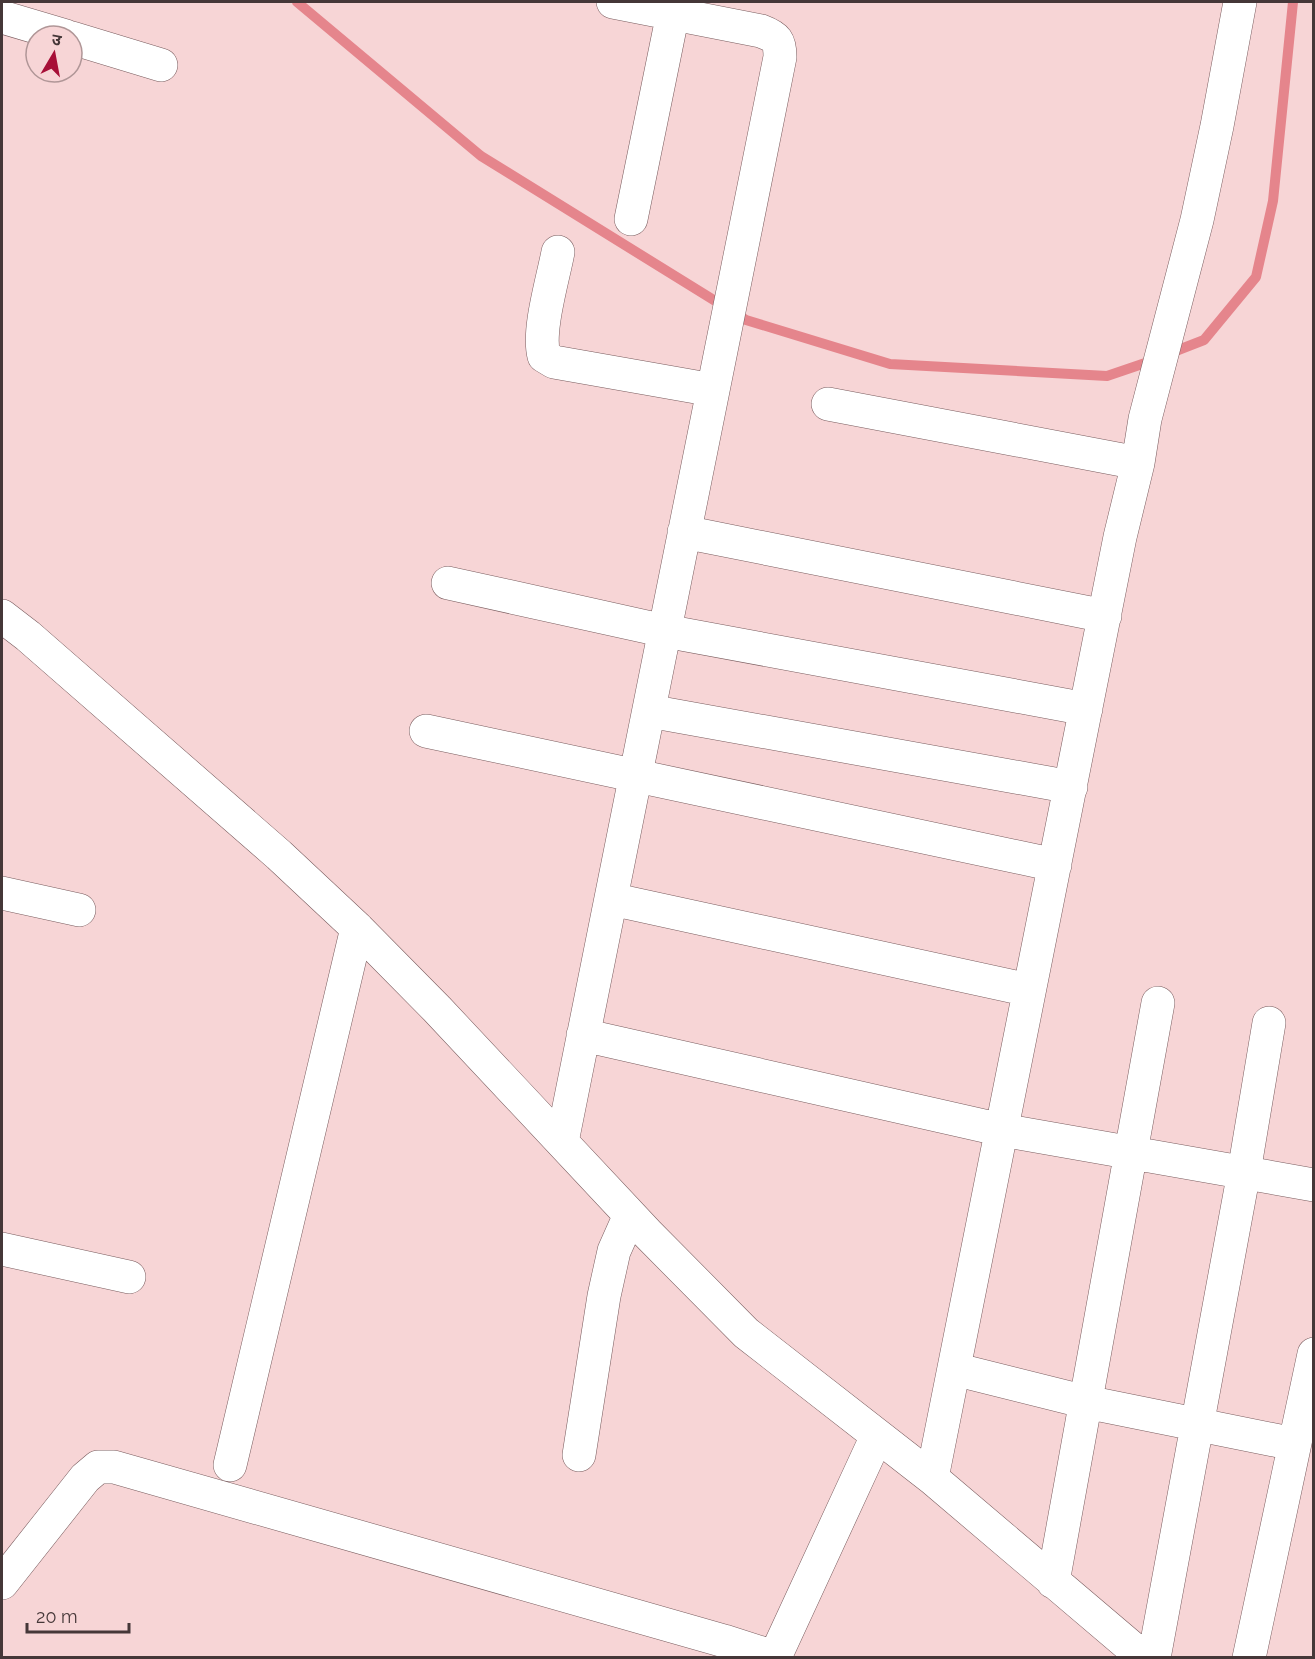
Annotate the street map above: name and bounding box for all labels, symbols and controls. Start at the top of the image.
north arrow [24,24,84,84]
text: उ [50,30,63,50]
scale bar [27,1596,129,1634]
text: 20 m [36,1606,78,1627]

